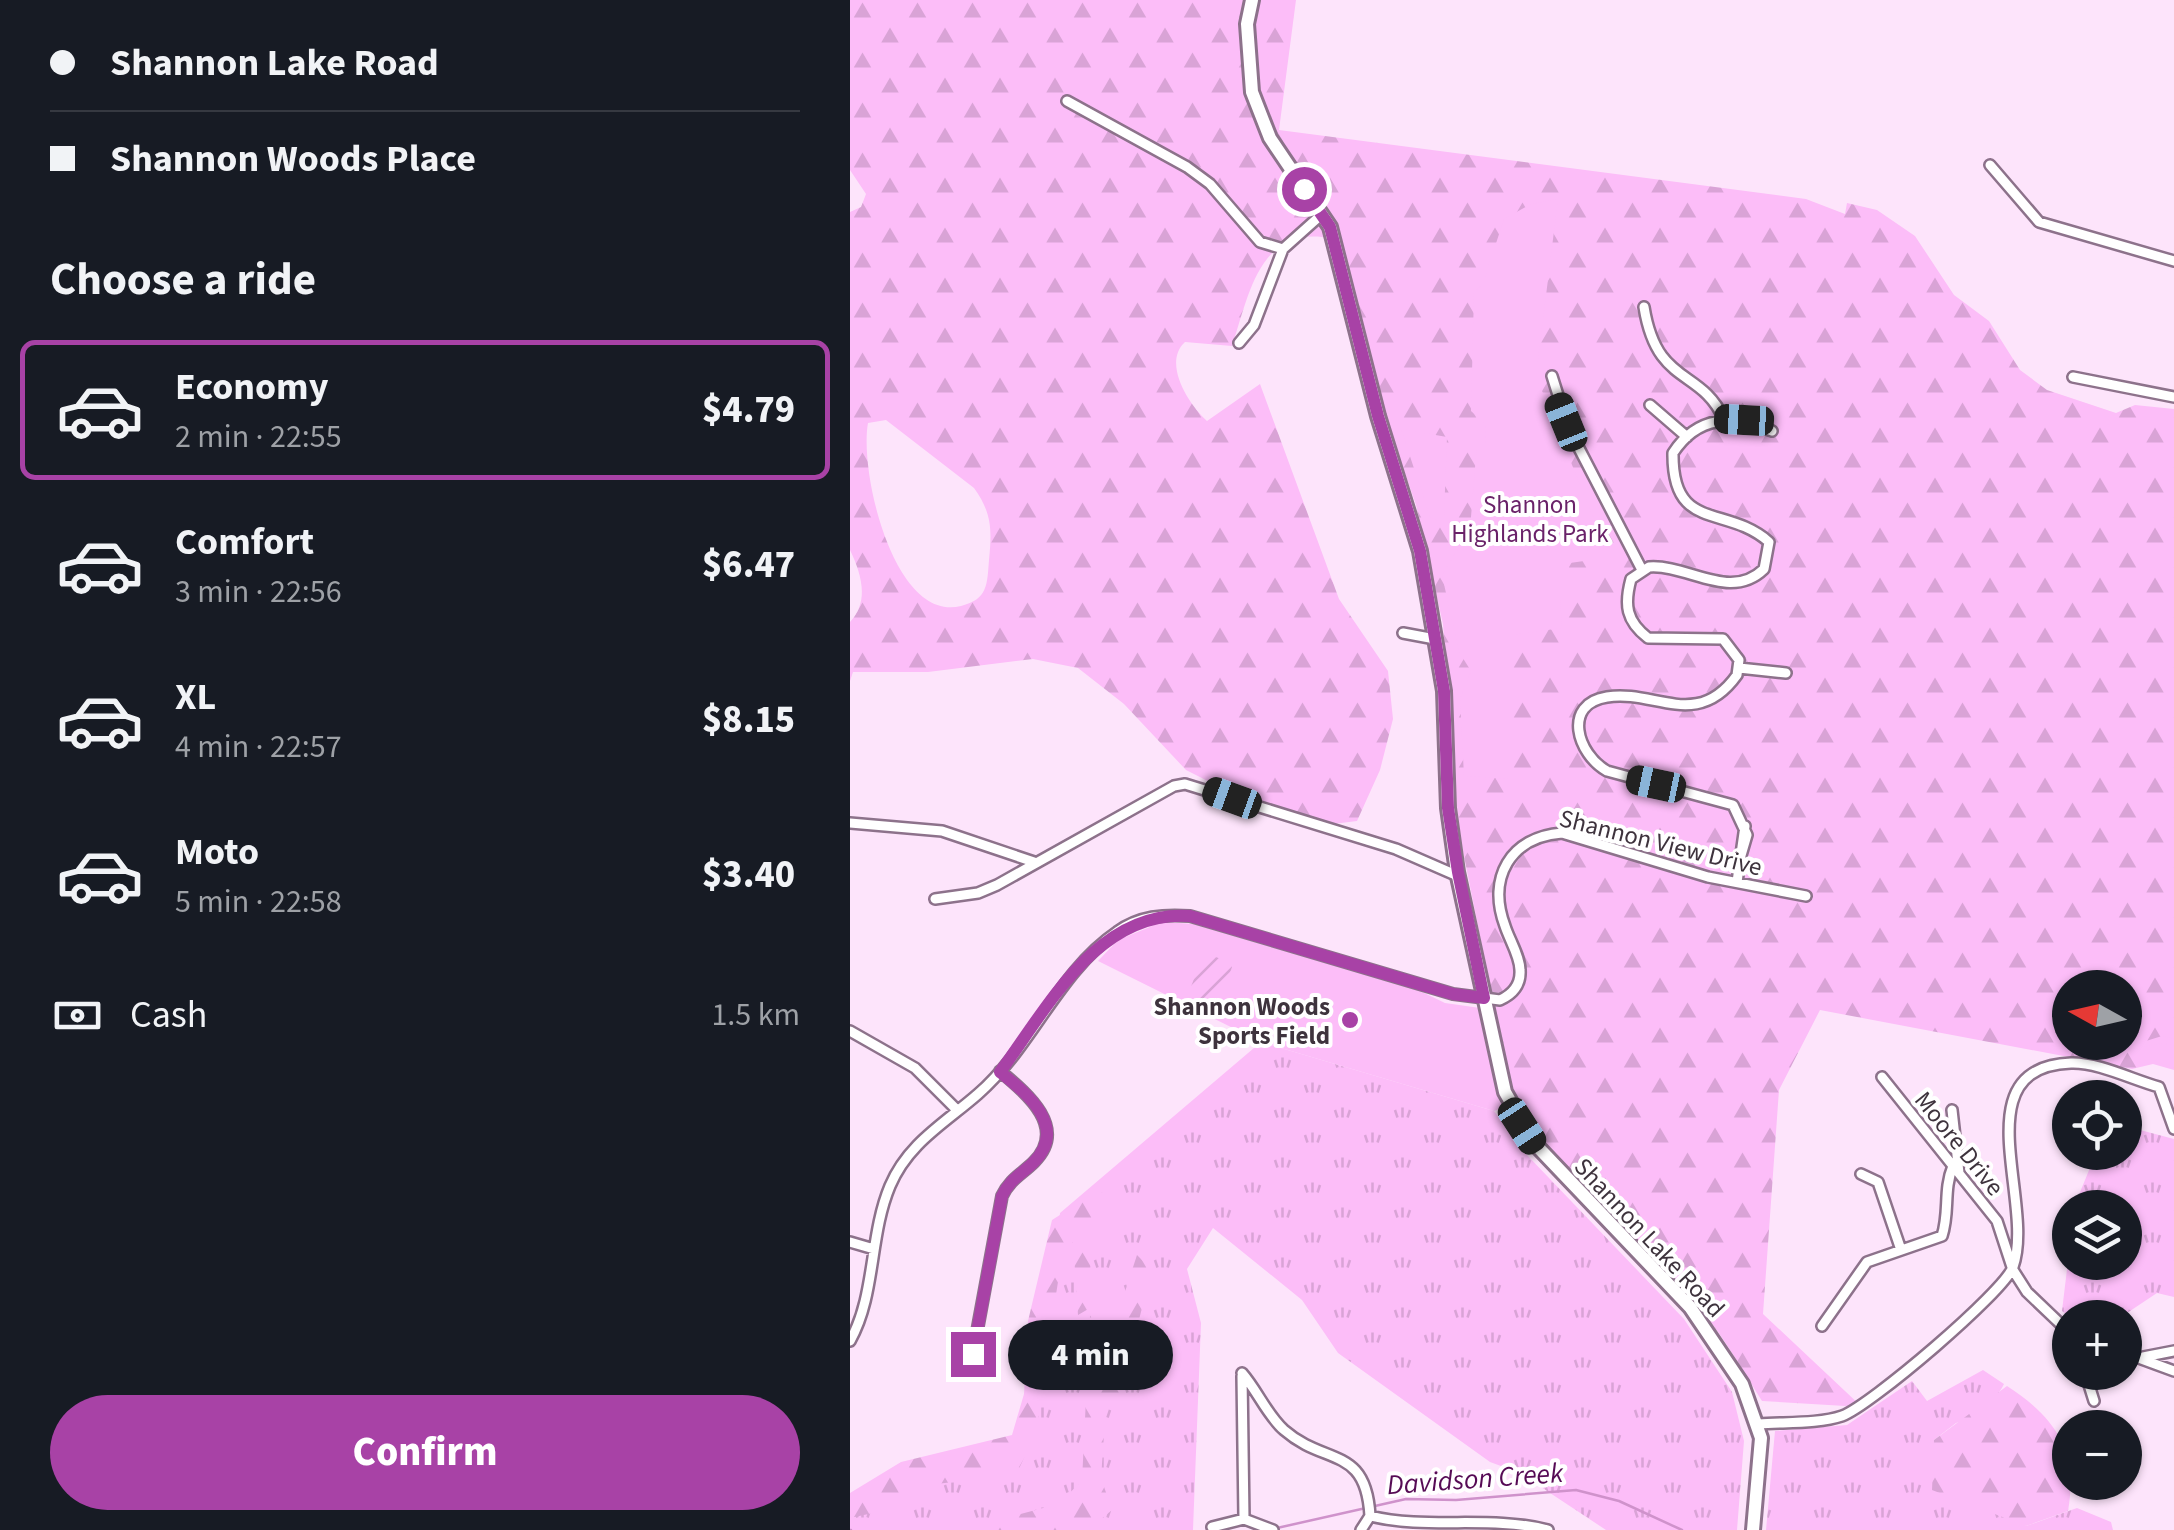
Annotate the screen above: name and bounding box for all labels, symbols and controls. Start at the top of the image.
text: Shannon Lake Road [110,36,439,90]
text: Shannon Woods Place [110,132,476,186]
route start [1282,167,1327,212]
text: Choose a ride [50,248,316,312]
text: Economy [175,360,328,414]
icon: car [55,365,145,455]
text: $4.79 [702,383,795,437]
car [1541,389,1591,455]
car [1713,403,1775,437]
text: 2 min · 22:55 [175,414,342,460]
park label: Shannon Highlands Park [1451,487,1609,552]
text: Comfort [175,515,314,569]
icon: car [55,520,145,610]
text: $6.47 [702,538,795,592]
text: 3 min · 22:56 [175,569,342,615]
text: XL [175,670,216,724]
icon: car [55,675,145,765]
text: $8.15 [702,693,795,747]
text: 4 min · 22:57 [175,724,342,770]
car [1624,763,1688,805]
car [1199,774,1265,822]
street label: Shannon View Drive [1556,800,1766,886]
text: Moto [175,825,259,879]
icon: car [55,830,145,920]
text: $3.40 [702,848,795,902]
text: 5 min · 22:58 [175,879,342,925]
north arrow [2052,970,2142,1060]
map controls [2052,970,2142,1500]
icon: cash [50,988,105,1043]
text: Cash [130,988,207,1042]
place label: Shannon Woods Sports Field [1153,989,1330,1054]
text: 1.5 km [711,992,800,1038]
marker: Shannon Woods Sports Field [1339,1009,1361,1031]
button: locate [2052,1080,2142,1170]
street label: Moore Drive [1906,1084,2013,1204]
car [1493,1093,1551,1159]
street label: Shannon Lake Road [1566,1150,1733,1326]
button: layers [2052,1190,2142,1280]
button: + [2052,1300,2142,1390]
callout: 4 min [1008,1319,1173,1389]
route end [951,1332,996,1377]
text: 4 min [1051,1332,1130,1378]
button: Confirm [50,1395,800,1510]
button: − [2052,1410,2142,1500]
water label: Davidson Creek [1386,1453,1565,1505]

